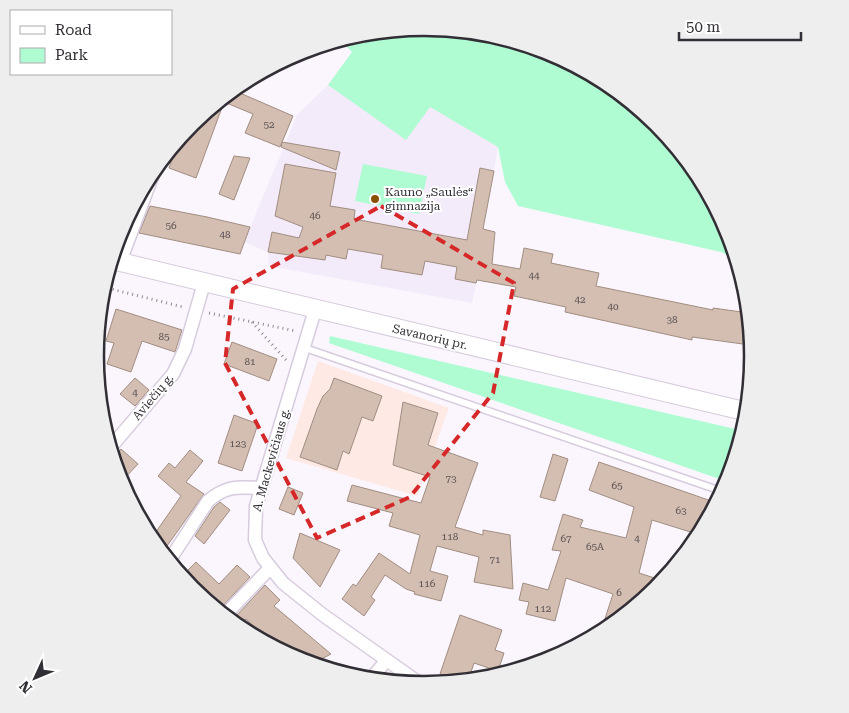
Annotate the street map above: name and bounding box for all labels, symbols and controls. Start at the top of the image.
legend [10,10,172,75]
scale bar [679,10,802,42]
text: 50 m [686,18,721,36]
text: Road [55,21,92,39]
text: Park [55,46,89,64]
house number: 52 [263,119,275,130]
place label: Kauno „Saulės“ gimnazija [385,185,473,213]
marker: Kauno „Saulės“ gimnazija [369,193,381,205]
house number: 46 [309,210,321,221]
house number: 56 [165,220,177,231]
house number: 48 [219,229,231,240]
house number: 44 [528,270,540,281]
house number: 42 [574,294,586,305]
house number: 40 [607,301,619,312]
house number: 38 [666,314,678,325]
street label: Savanorių pr. [391,322,469,352]
house number: 85 [158,331,170,342]
house number: 81 [244,356,256,367]
street label: Aviečių g. [130,371,176,423]
house number: 4 [132,387,138,398]
street label: A. Mackevičiaus g. [250,407,292,513]
house number: 123 [230,438,247,449]
house number: 73 [445,473,457,484]
house number: 65 [611,480,623,491]
house number: 63 [675,505,687,516]
house number: 118 [442,531,459,542]
house number: 67 [560,533,572,544]
house number: 4 [634,533,640,544]
house number: 65A [586,541,604,552]
house number: 71 [489,554,501,565]
house number: 116 [419,578,436,589]
house number: 6 [616,587,622,598]
house number: 112 [535,603,552,614]
north arrow [10,653,60,703]
text: N [16,677,35,696]

